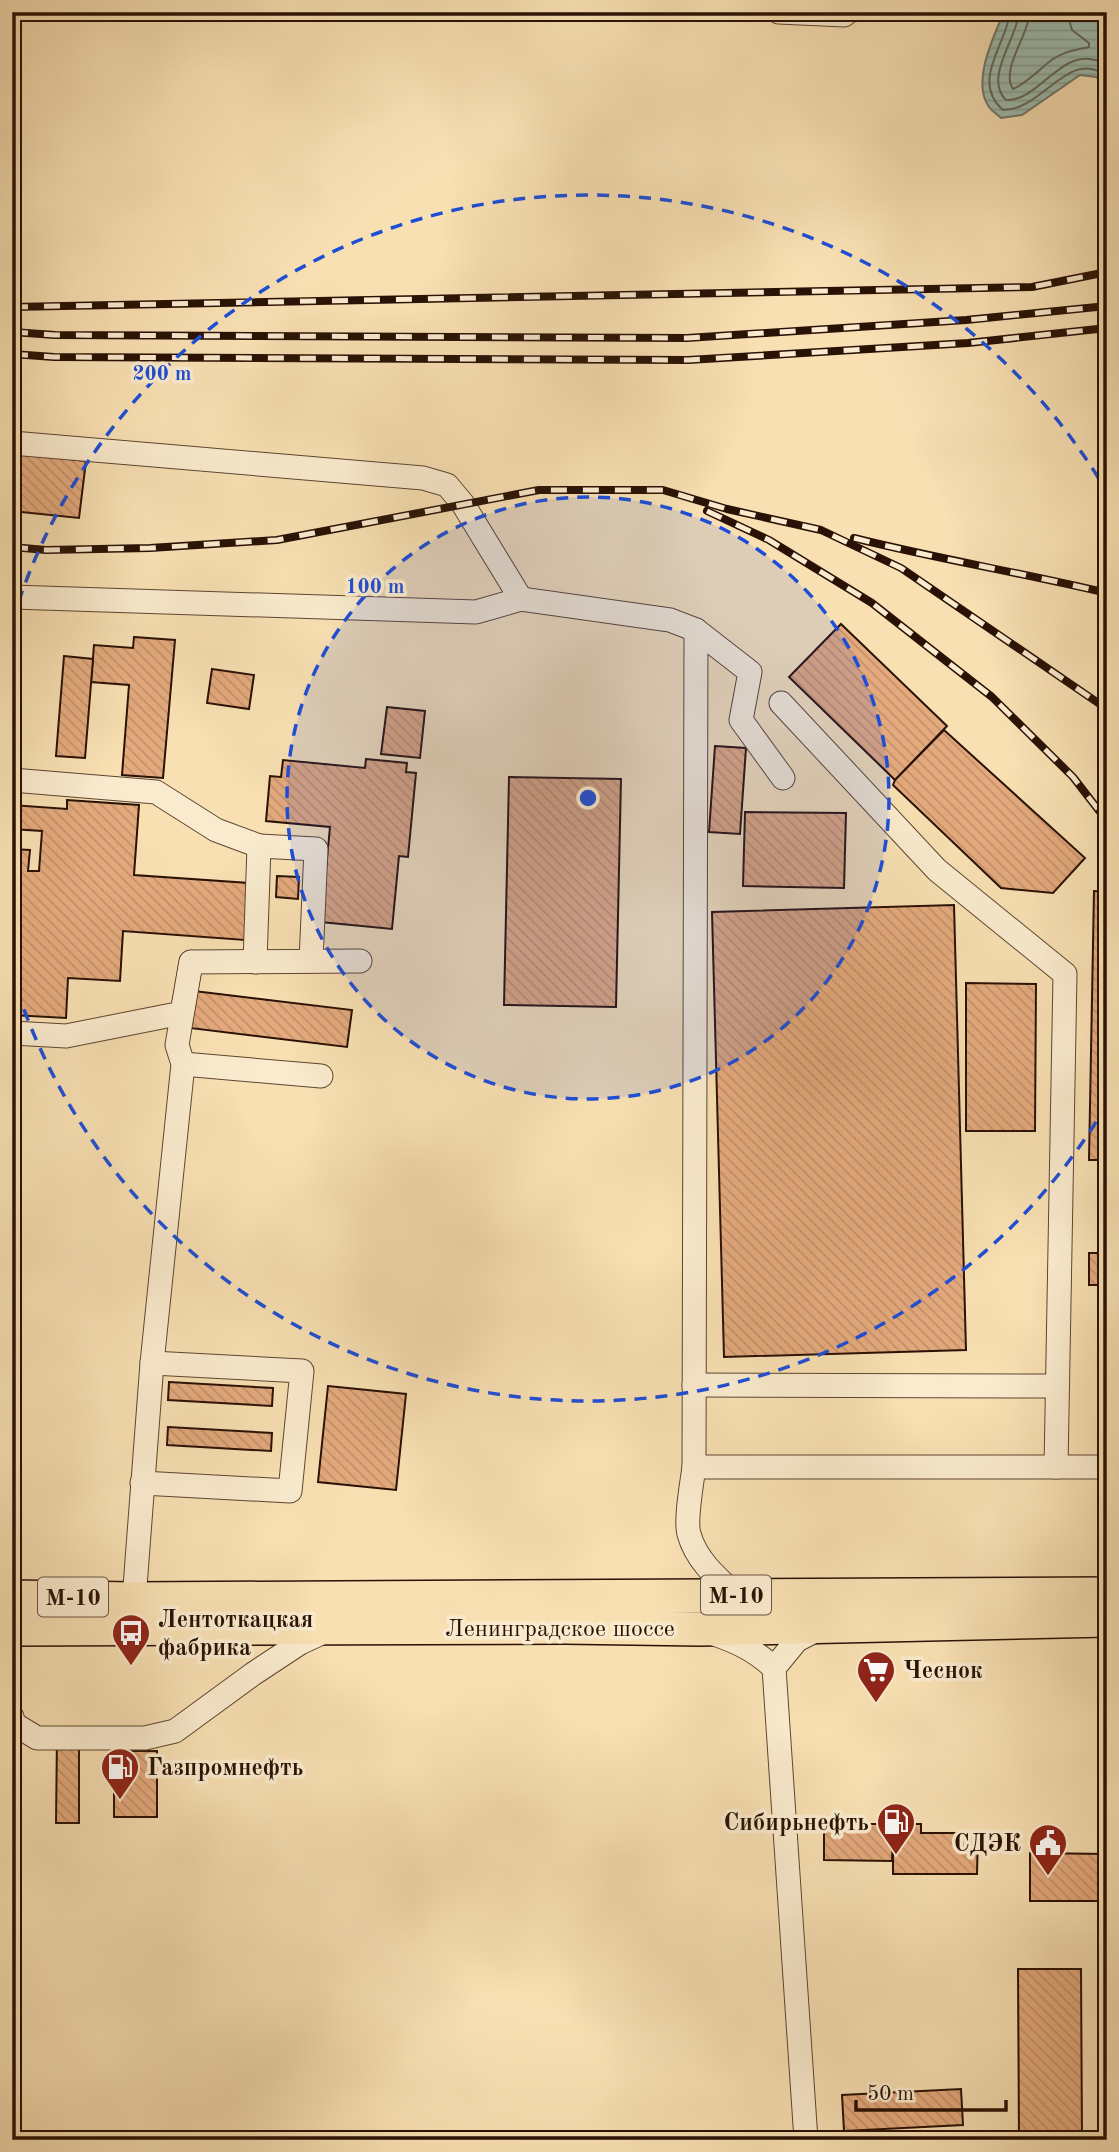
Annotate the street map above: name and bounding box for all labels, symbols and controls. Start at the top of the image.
text: 200 m [132,364,192,385]
text: 100 m [345,577,405,598]
centre of rings [576,786,600,810]
road number: М-10 [701,1576,771,1614]
road number: М-10 [38,1578,108,1616]
place label: Лентоткацкая фабрика [158,1609,313,1661]
bus stop icon: Лентоткацкая фабрика [110,1612,152,1667]
street label: Ленинградское шоссе [445,1618,675,1642]
supermarket icon: Чеснок [855,1649,897,1704]
place label: Чеснок [903,1660,983,1684]
fuel station icon: Газпромнефть [99,1746,141,1801]
place label: Газпромнефть [147,1757,303,1781]
fuel station icon: Сибирьнефть [875,1801,917,1856]
place label: Сибирьнефть [723,1812,869,1836]
public building icon: СДЭК [1027,1822,1069,1877]
place label: СДЭК [954,1833,1021,1857]
scale bar [856,2068,1007,2112]
text: 50 m [867,2084,914,2105]

